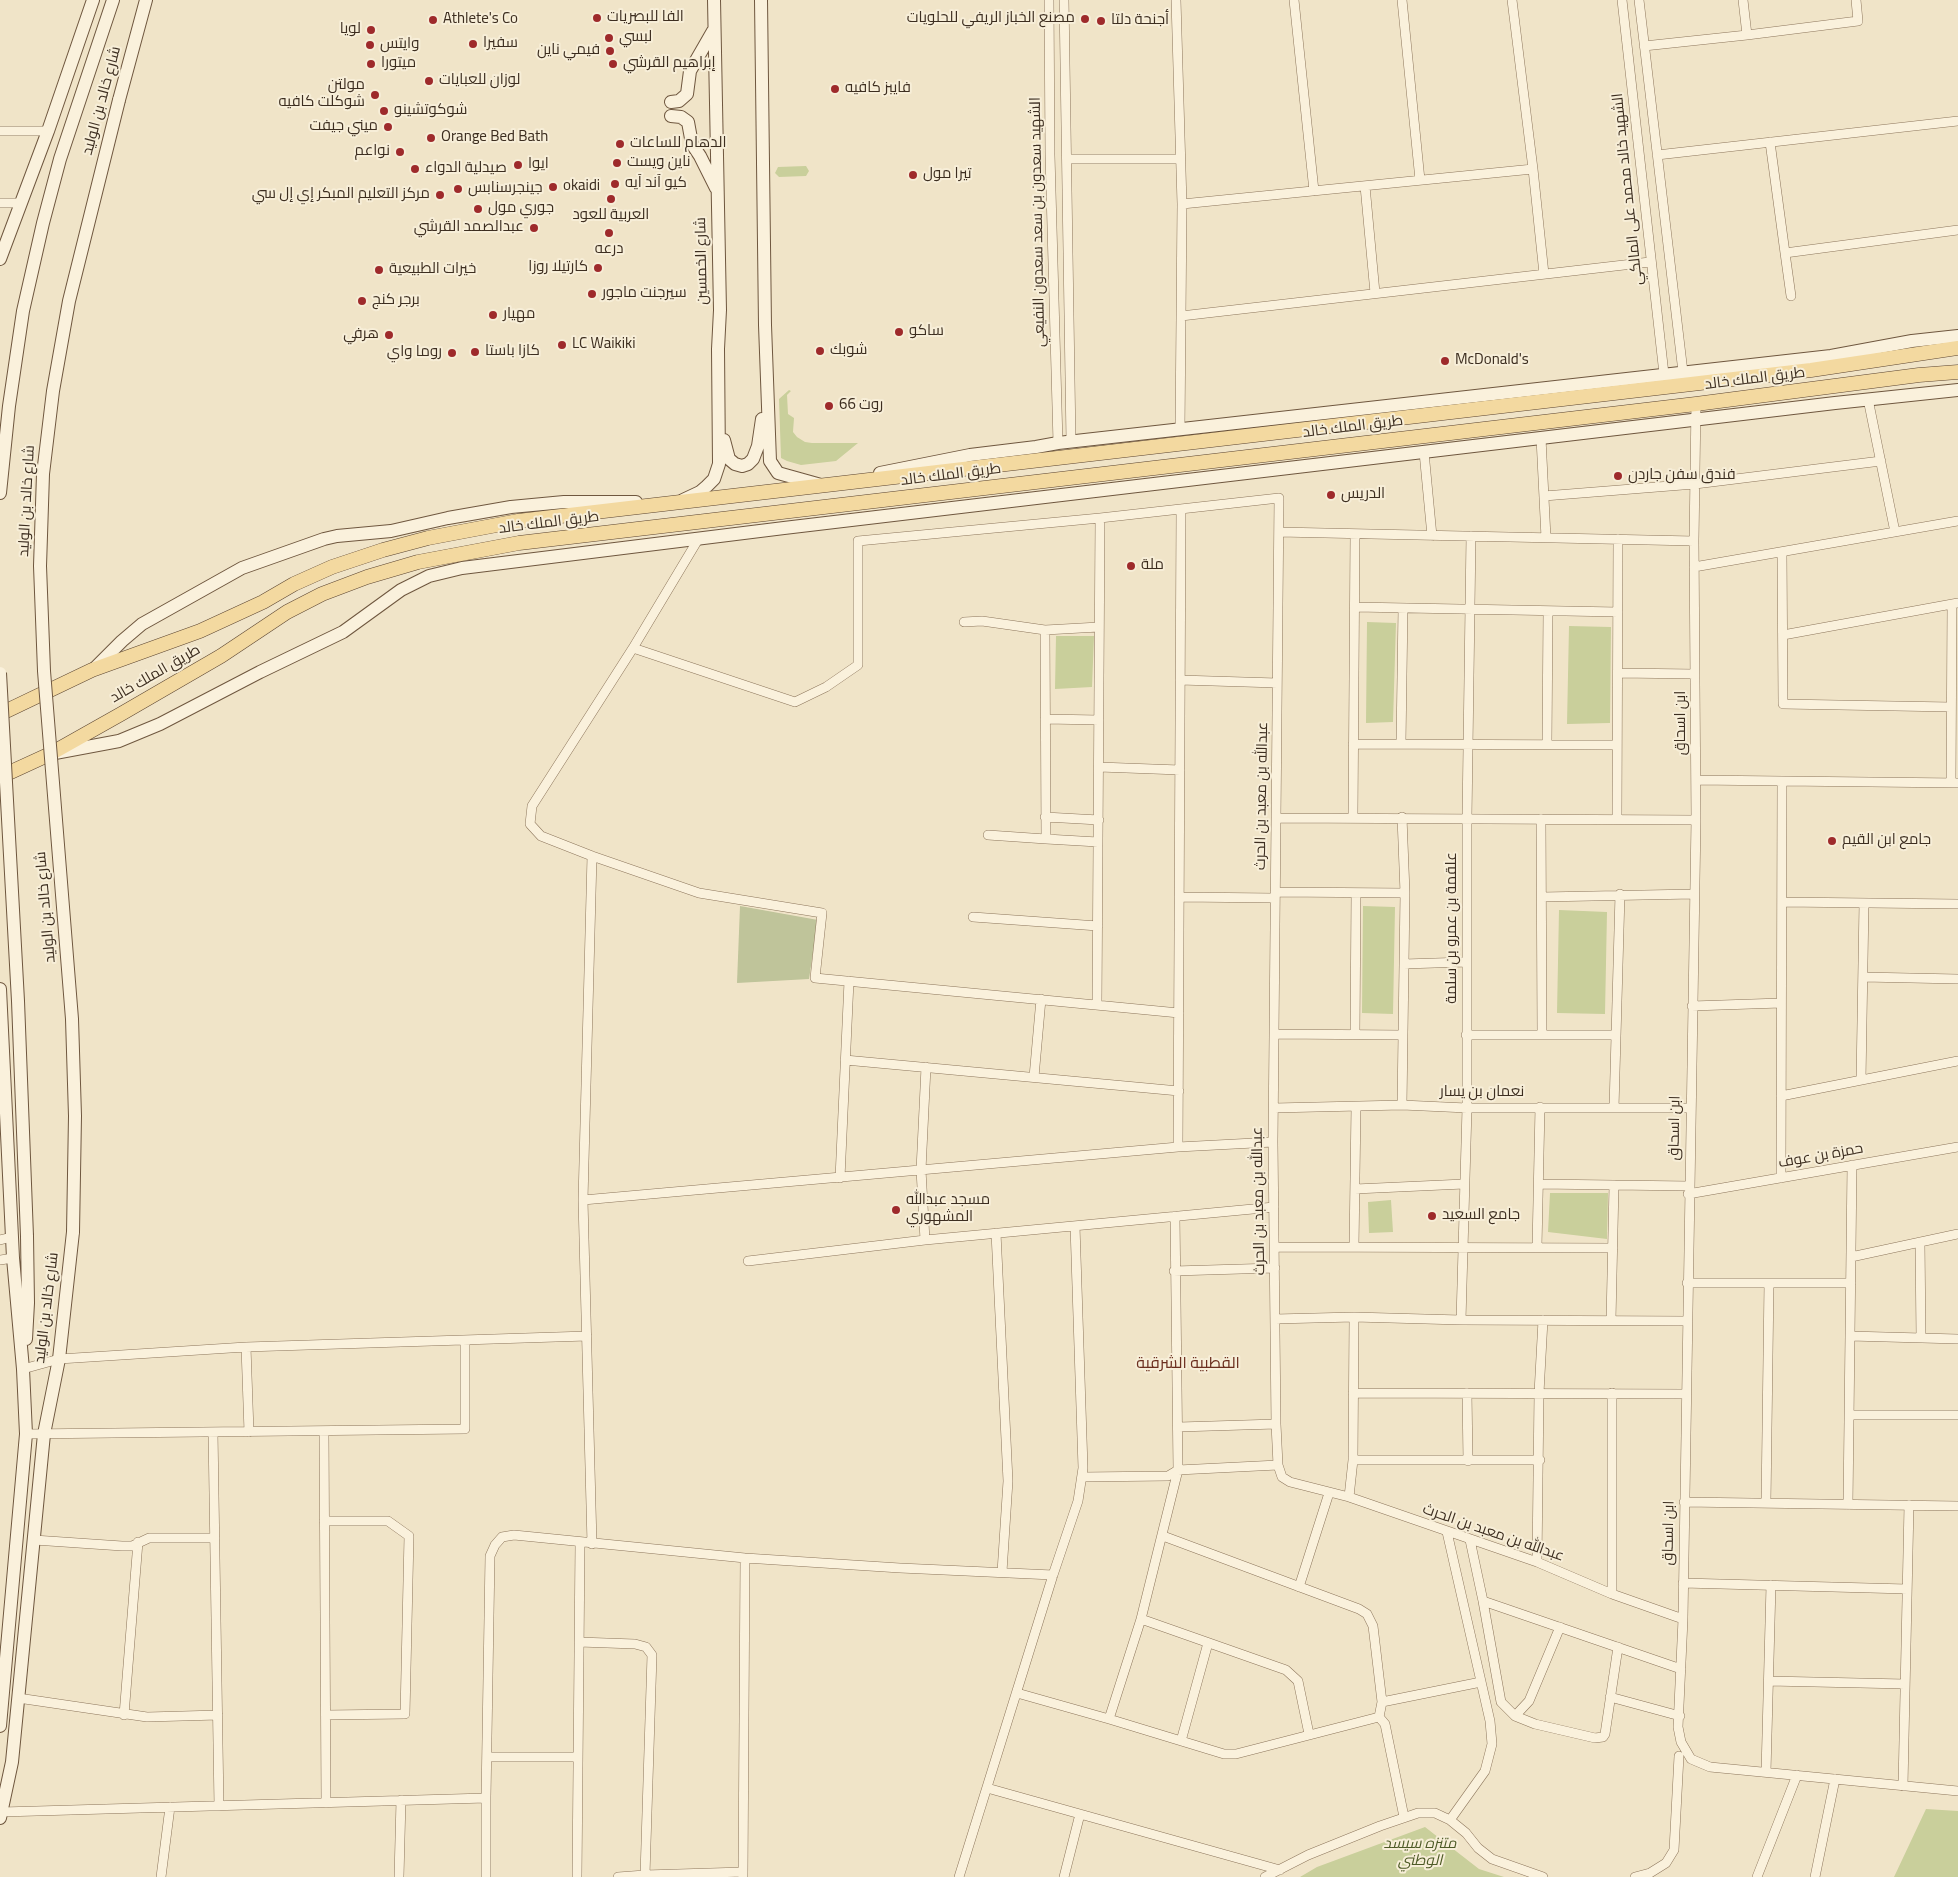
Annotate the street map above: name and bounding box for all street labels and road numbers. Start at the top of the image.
street label: شارع خالد بن الوليد [80,45,126,157]
street label: الشهيد خالد محمد على المالكي [1610,92,1648,286]
street label: الشهيد سعدون بن سعد سعدون النفيعي [1028,97,1050,347]
street label: شارع الخمسين [693,217,713,305]
street label: طريق الملك خالد [1704,365,1806,395]
street label: طريق الملك خالد [1302,413,1404,443]
street label: شارع خالد بن الوليد [16,445,40,557]
street label: طريق الملك خالد [900,461,1002,491]
street label: طريق الملك خالد [498,509,600,539]
street label: طريق الملك خالد [108,642,204,708]
street label: ابن اسحاق [1673,691,1691,755]
street label: عبدالله بن معبد بن الحرث [1253,722,1273,870]
street label: شارع خالد بن الوليد [33,851,61,963]
street label: علقمة بن عمرو بن سلمة [1444,852,1462,1004]
street label: نعمان بن يسار [1440,1084,1524,1102]
street label: ابن اسحاق [1666,1096,1686,1160]
street label: عبدالله بن معبد بن الحرث [1250,1127,1270,1275]
street label: حمزة بن عوف [1777,1141,1865,1173]
street label: شارع خالد بن الوليد [32,1251,64,1365]
street label: عبدالله بن معبد بن الحرث [1420,1501,1566,1567]
street label: ابن اسحاق [1660,1501,1680,1565]

